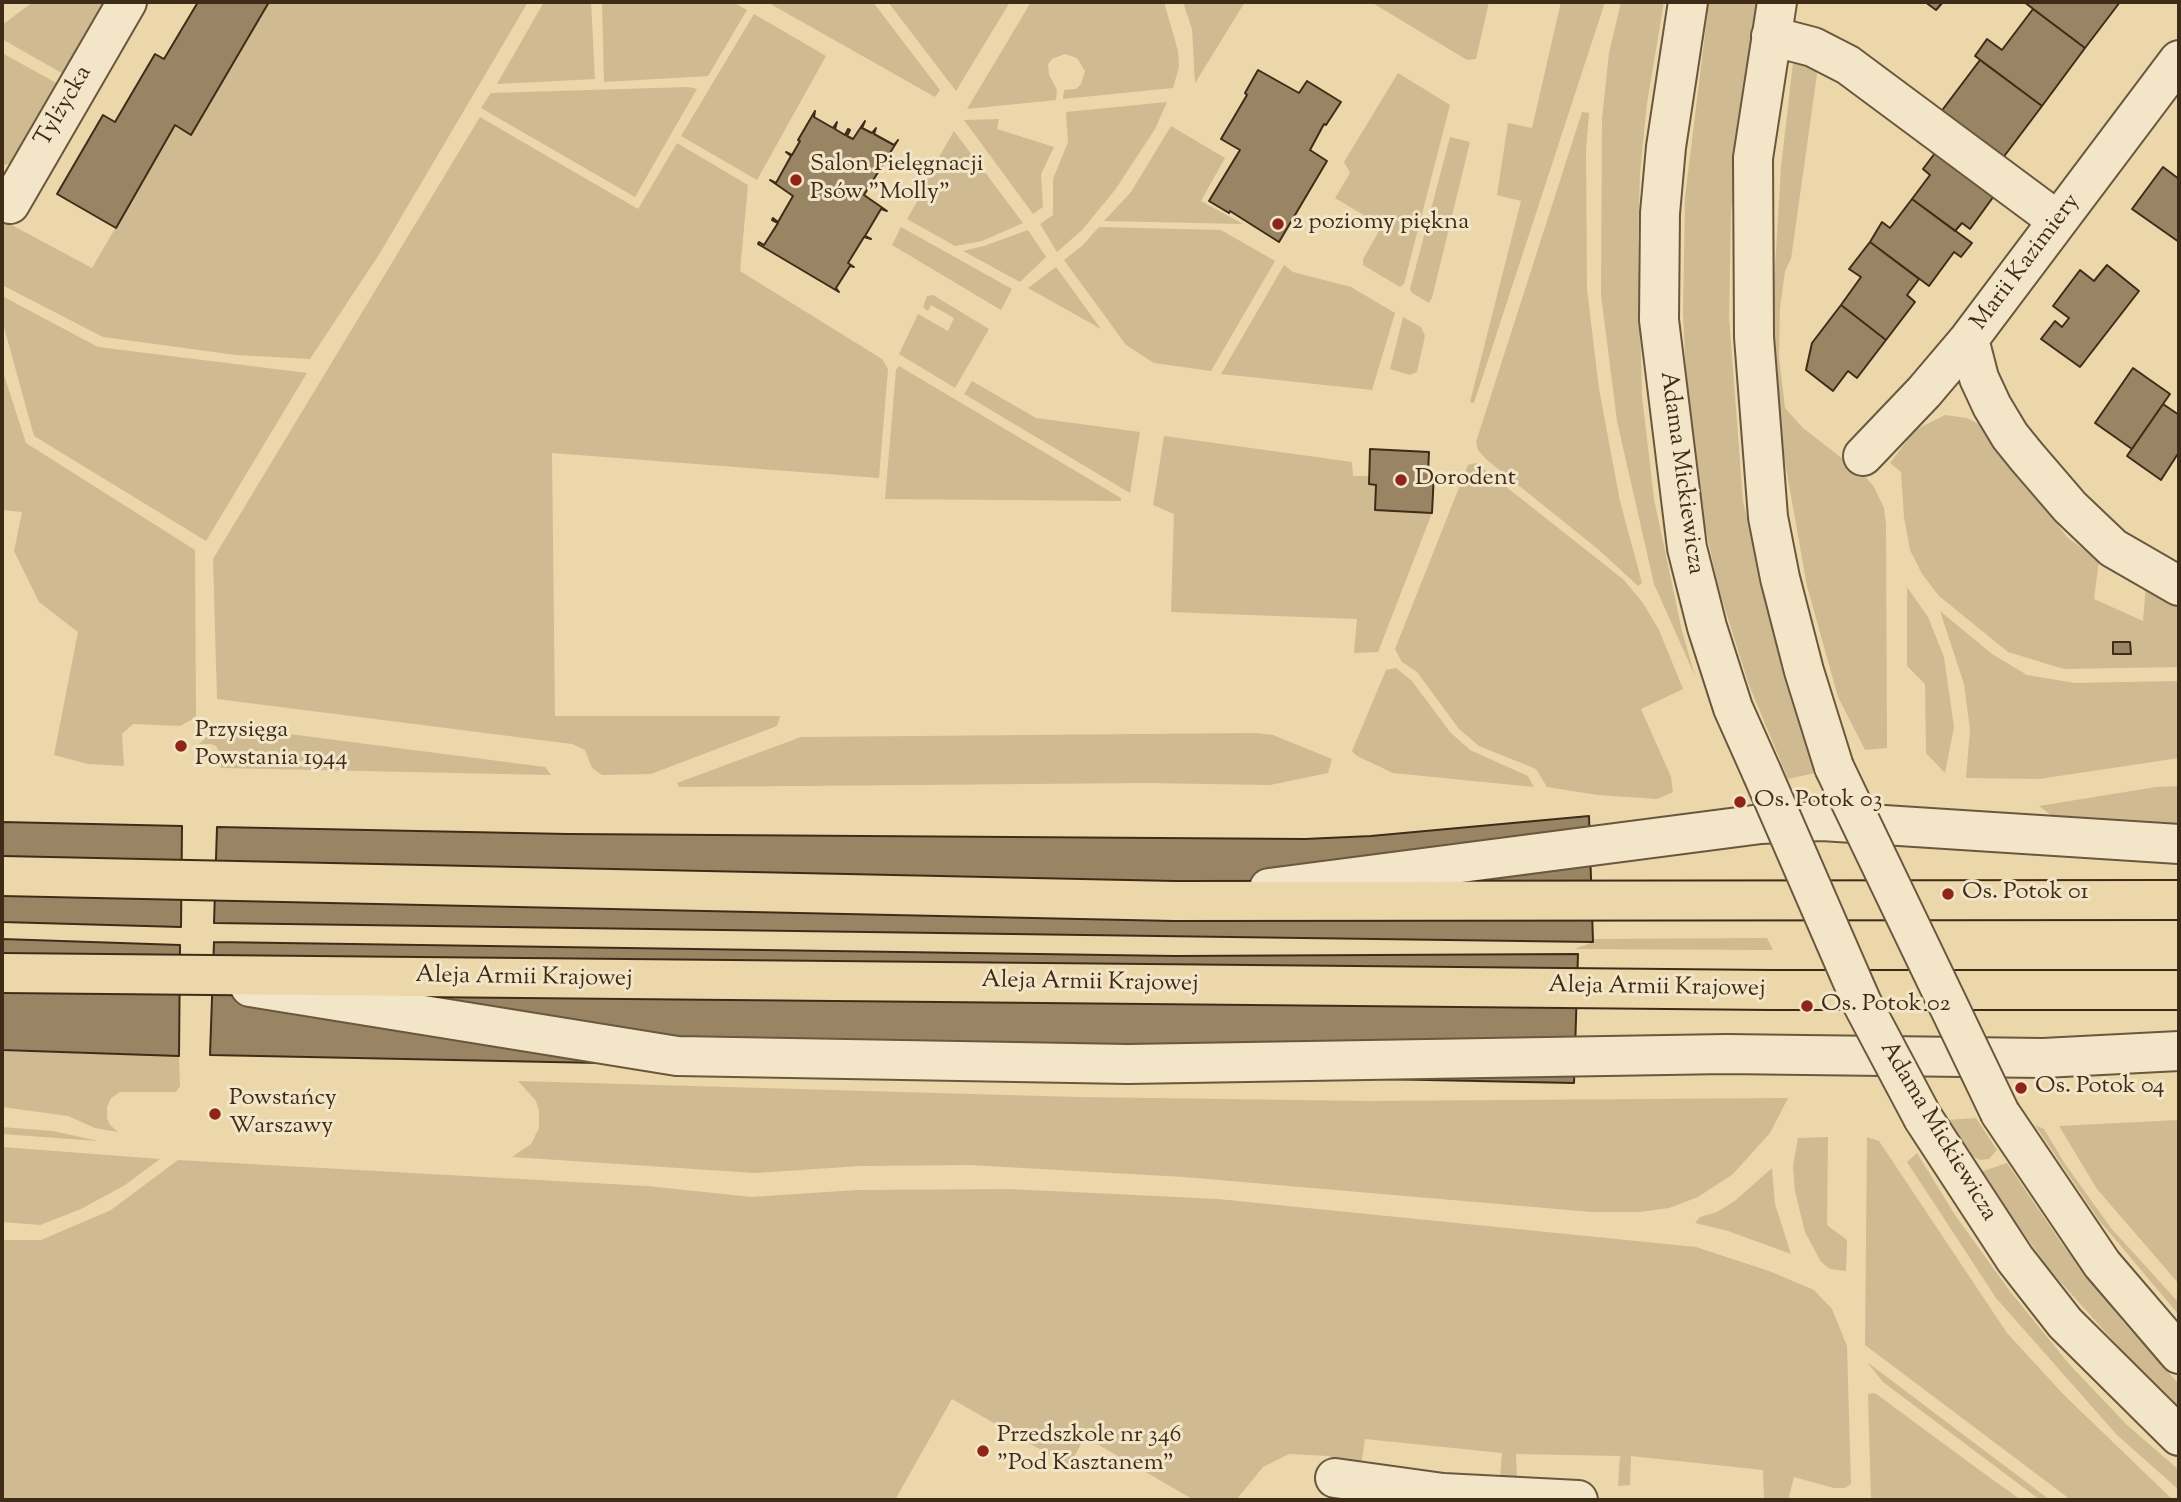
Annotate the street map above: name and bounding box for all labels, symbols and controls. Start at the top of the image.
street label: Tylżycka [30,61,100,153]
place label: Salon Pielęgnacji Psów "Molly" [810,152,984,208]
marker: Salon Pielęgnacji Psów "Molly" [788,172,804,188]
street label: Marii Kazimiery [1966,189,2088,337]
place label: 2 poziomy piękna [1292,210,1469,238]
marker: 2 poziomy piękna [1270,216,1286,232]
street label: Adama Mickiewicza [1651,370,1709,576]
place label: Dorodent [1415,466,1516,494]
marker: Dorodent [1393,472,1409,488]
place label: Przysięga Powstania 1944 [195,718,348,774]
marker: Przysięga Powstania 1944 [173,738,189,754]
place label: Os. Potok 03 [1754,788,1882,816]
marker: Os. Potok 03 [1732,794,1748,810]
place label: Os. Potok 01 [1962,880,2089,908]
marker: Os. Potok 01 [1940,886,1956,902]
street label: Aleja Armii Krajowej [415,963,633,995]
street label: Aleja Armii Krajowej [981,968,1199,1000]
street label: Aleja Armii Krajowej [1548,973,1766,1005]
place label: Os. Potok 02 [1821,992,1951,1020]
marker: Os. Potok 02 [1799,998,1815,1014]
street label: Adama Mickiewicza [1872,1037,2002,1227]
place label: Os. Potok 04 [2035,1074,2165,1102]
marker: Os. Potok 04 [2013,1080,2029,1096]
place label: Powstańcy Warszawy [229,1086,337,1142]
marker: Powstańcy Warszawy [207,1106,223,1122]
place label: Przedszkole nr 346 "Pod Kasztanem" [997,1423,1181,1479]
marker: Przedszkole nr 346 "Pod Kasztanem" [975,1443,991,1459]

